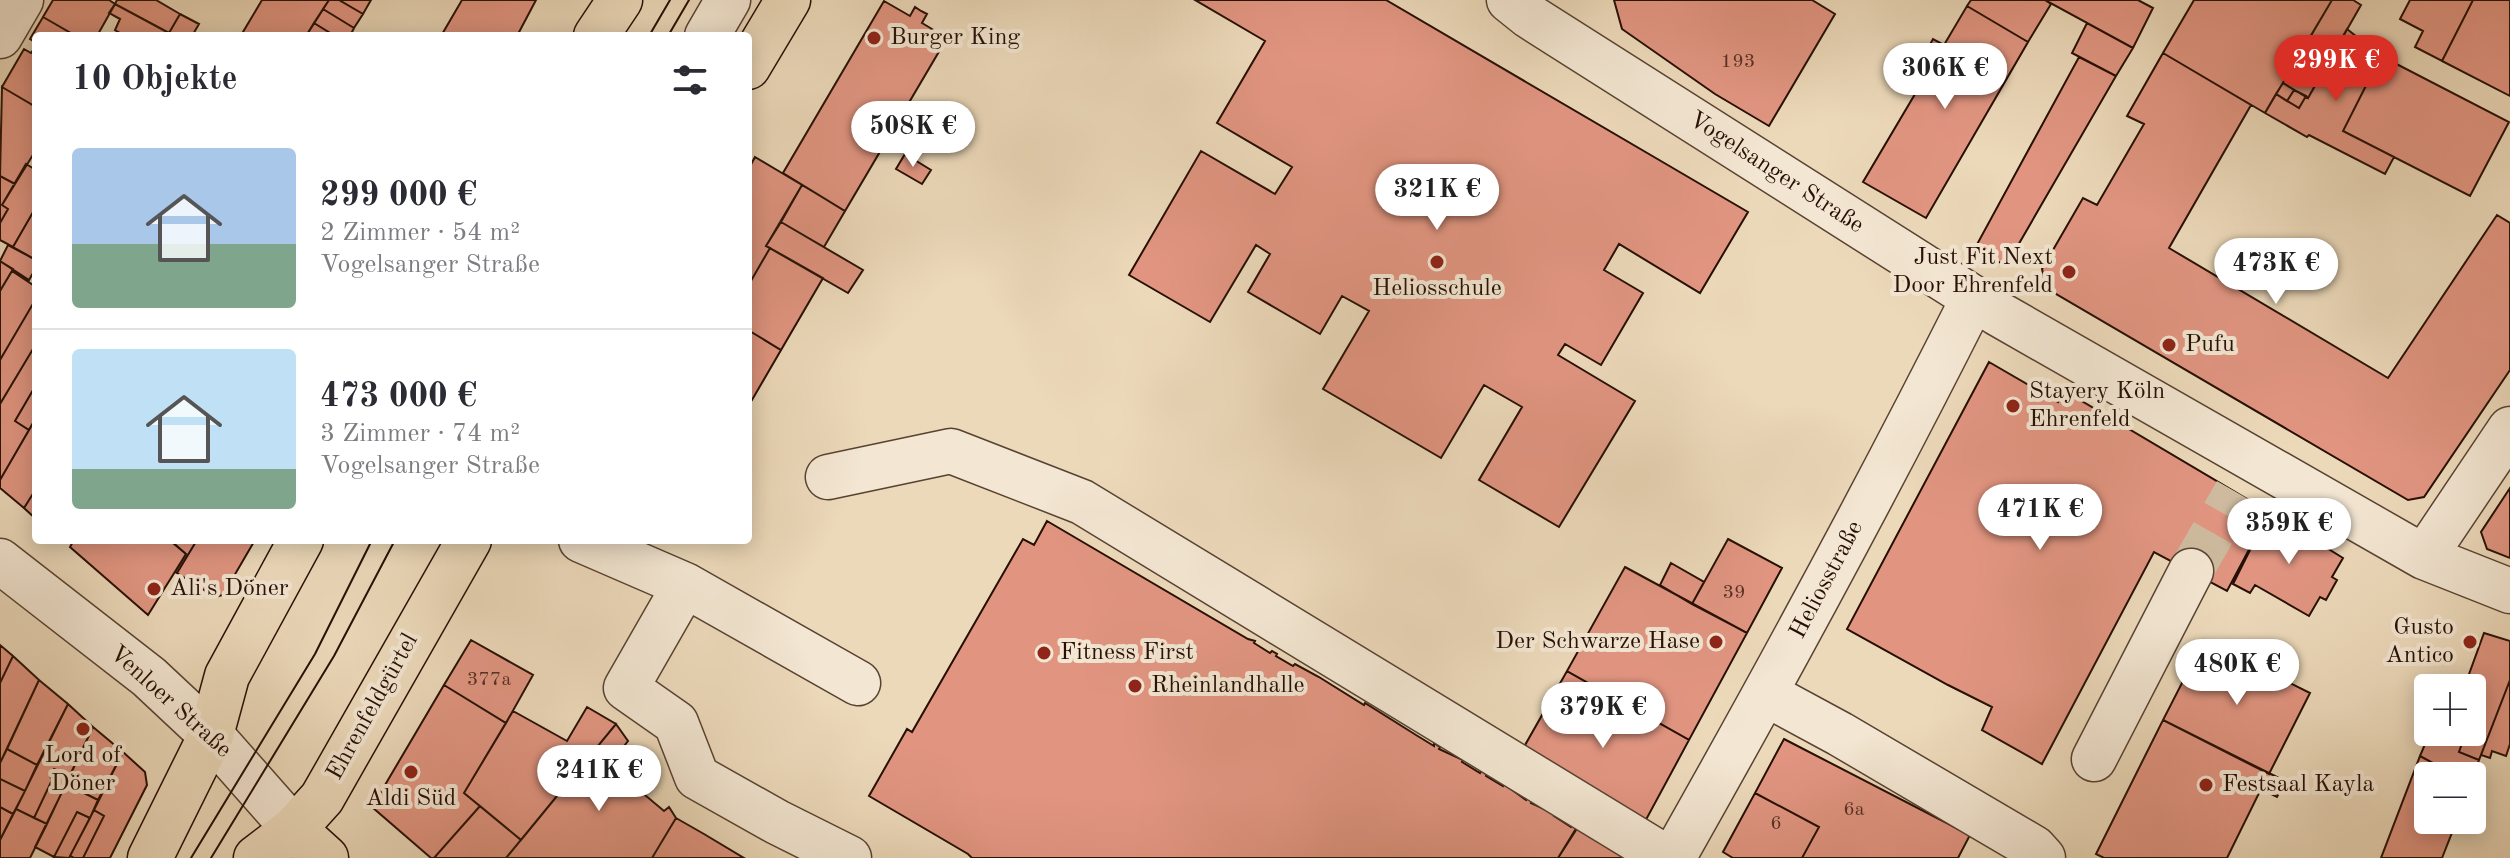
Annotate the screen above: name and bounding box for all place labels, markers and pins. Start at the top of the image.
place label: Burger King [890,26,1020,50]
marker: Burger King [865,29,883,47]
pin: 299K € [2271,35,2401,103]
pin: 306K € [1880,43,2010,111]
pin: 508K € [848,101,978,169]
pin: 321K € [1372,164,1502,232]
pin: 473K € [2211,238,2341,306]
place label: Just Fit Next Door Ehrenfeld [1892,246,2053,298]
marker: Heliosschule [1428,253,1446,271]
marker: Just Fit Next Door Ehrenfeld [2060,263,2078,281]
place label: Heliosschule [1372,277,1502,301]
place label: Pufu [2185,333,2235,357]
marker: Pufu [2160,336,2178,354]
place label: Stayery Köln Ehrenfeld [2029,380,2165,432]
marker: Stayery Köln Ehrenfeld [2004,397,2022,415]
pin: 471K € [1975,484,2105,552]
pin: 359K € [2224,498,2354,566]
place label: Ali's Döner [170,577,289,601]
marker: Ali's Döner [145,580,163,598]
place label: Gusto Antico [2385,616,2454,668]
place label: Der Schwarze Hase [1495,630,1700,654]
marker: Der Schwarze Hase [1707,633,1725,651]
marker: Gusto Antico [2461,633,2479,651]
pin: 480K € [2172,639,2302,707]
place label: Fitness First [1060,641,1194,665]
marker: Fitness First [1035,644,1053,662]
place label: Rheinlandhalle [1151,674,1304,698]
marker: Rheinlandhalle [1126,677,1144,695]
pin: 379K € [1538,682,1668,750]
marker: Lord of Döner [74,720,92,738]
place label: Lord of Döner [45,744,123,796]
pin: 241K € [534,745,664,813]
marker: Aldi Süd [402,763,420,781]
place label: Festsaal Kayla [2222,773,2374,797]
marker: Festsaal Kayla [2197,776,2215,794]
place label: Aldi Süd [366,787,456,811]

